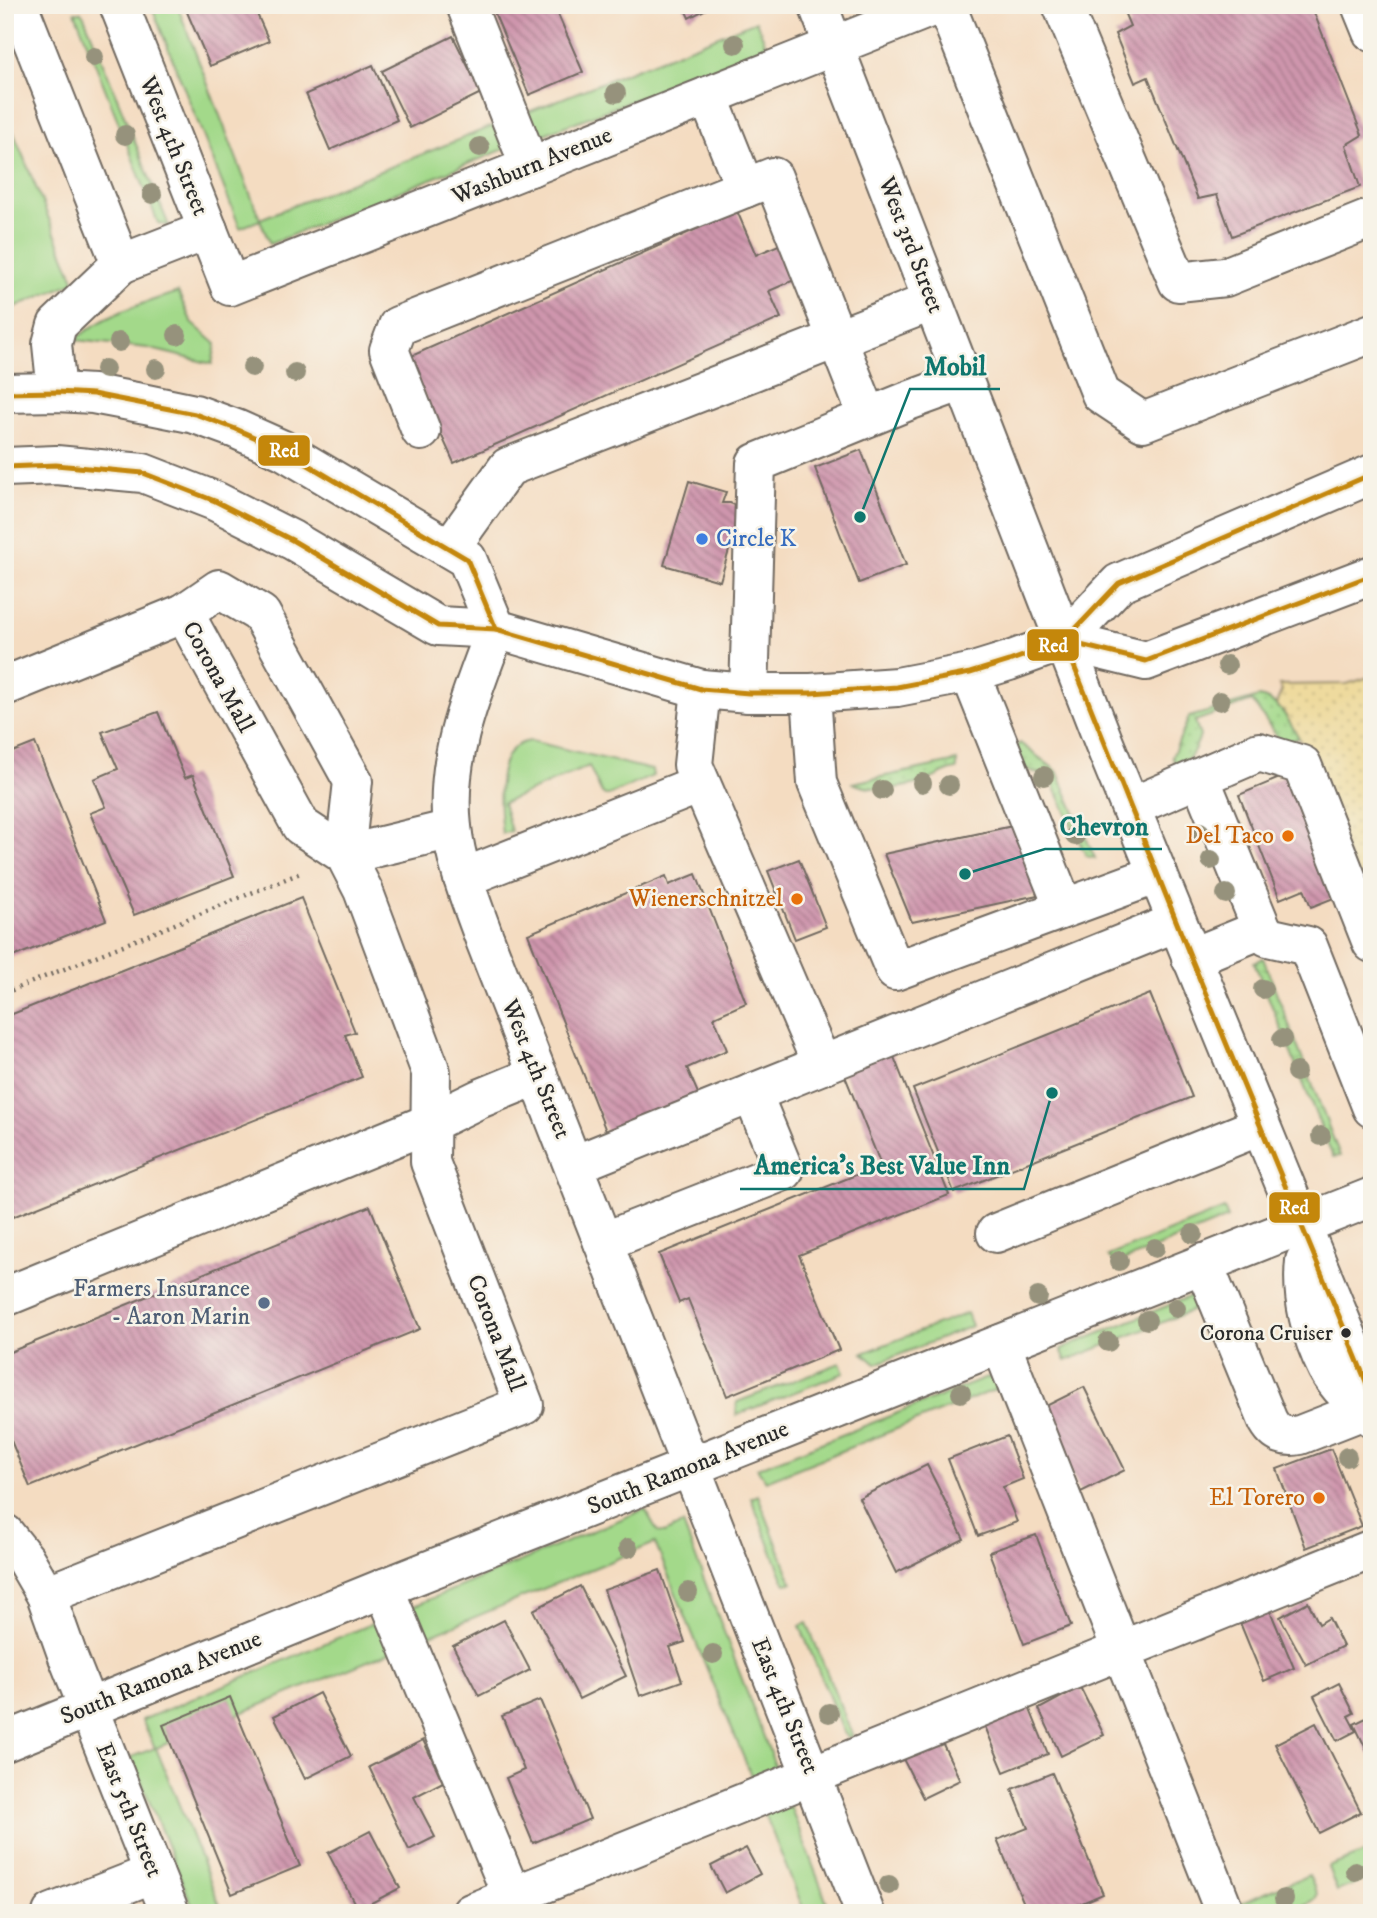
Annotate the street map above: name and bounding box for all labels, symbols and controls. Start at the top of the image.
street label: West 4th Street [132,71,216,220]
street label: Washburn Avenue [447,120,616,212]
street label: West 3rd Street [871,172,951,318]
callout: Mobil [910,342,1000,389]
text: Mobil [924,351,988,384]
line badge: Red [257,434,311,467]
text: Red [269,440,299,463]
place label: Circle K [716,524,796,554]
marker: Circle K [694,531,710,547]
street label: Corona Mall [175,616,261,739]
line badge: Red [1026,628,1080,662]
text: Red [1038,635,1068,658]
callout: Chevron [1045,802,1162,849]
text: Chevron [1060,811,1149,844]
place label: Del Taco [1186,821,1274,851]
marker: Del Taco [1280,828,1296,844]
place label: Wienerschnitzel [628,884,784,914]
marker: Wienerschnitzel [789,891,805,907]
street label: West 4th Street [494,994,578,1143]
callout: America's Best Value Inn [740,1142,1024,1189]
text: America's Best Value Inn [753,1150,1010,1183]
line badge: Red [1268,1191,1321,1224]
text: Red [1279,1197,1309,1220]
street label: Corona Mall [460,1270,532,1396]
place label: Farmers Insurance - Aaron Marin [73,1274,250,1332]
marker: Farmers Insurance - Aaron Marin [256,1295,272,1311]
place label: Corona Cruiser [1200,1320,1334,1347]
marker: Corona Cruiser [1339,1326,1353,1340]
street label: South Ramona Avenue [583,1414,793,1522]
place label: El Torero [1209,1483,1305,1513]
marker: El Torero [1311,1490,1327,1506]
street label: South Ramona Avenue [56,1624,266,1732]
street label: East 4th Street [744,1634,826,1779]
street label: East 5th Street [88,1738,170,1882]

